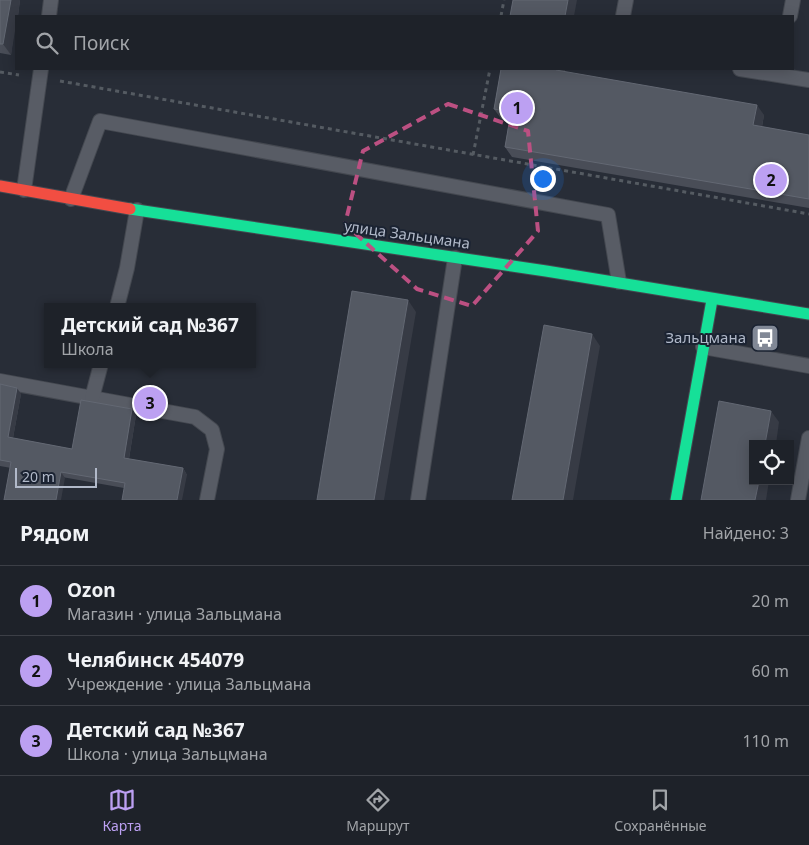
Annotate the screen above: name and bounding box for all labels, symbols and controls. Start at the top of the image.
search box [15,15,794,70]
icon: search [33,29,61,57]
text: Поиск [73,30,129,56]
pin: 1 [501,89,533,127]
pin: 2 [755,161,787,199]
your location [530,166,556,192]
street label: улица Зальцмана [343,215,471,253]
popup [44,303,256,368]
text: Детский сад №367 [61,312,239,338]
bus stop icon: Зальцмана [750,323,780,353]
place label: Зальцмана [665,327,746,347]
text: Школа [61,338,114,360]
pin: 3 [134,384,166,422]
map controls [749,440,794,485]
button: locate [749,440,794,485]
scale bar [15,465,98,488]
text: 20 m [22,467,55,486]
text: Рядом [20,519,90,547]
text: Найдено: 3 [703,522,789,544]
text: Ozon [67,577,116,603]
text: 1 [31,590,41,612]
text: 20 m [752,590,789,612]
text: Магазин · улица Зальцмана [67,603,282,625]
text: Челябинск 454079 [67,647,244,673]
text: 2 [31,660,41,682]
text: 60 m [752,660,789,682]
text: Учреждение · улица Зальцмана [67,673,312,695]
text: Детский сад №367 [67,717,245,743]
text: 3 [31,730,41,752]
text: 110 m [742,730,789,752]
text: Школа · улица Зальцмана [67,743,268,765]
tab: Карта [102,786,141,835]
tab: Маршрут [346,786,410,835]
tab: Сохранённые [614,786,707,835]

